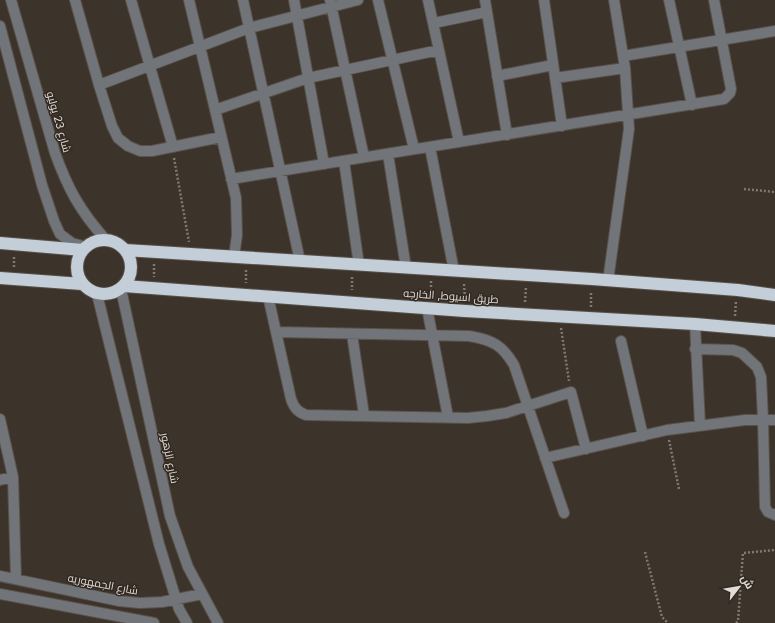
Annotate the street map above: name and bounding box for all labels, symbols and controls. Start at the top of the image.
street label: شارع 23 يوليو [43,90,74,154]
street label: طريق اسيوط, الخارجه [403,286,499,306]
street label: شارع الزهور [157,430,182,485]
north arrow [719,567,759,607]
street label: شارع الجمهوريه [67,570,139,599]
text: ش [738,572,757,592]

